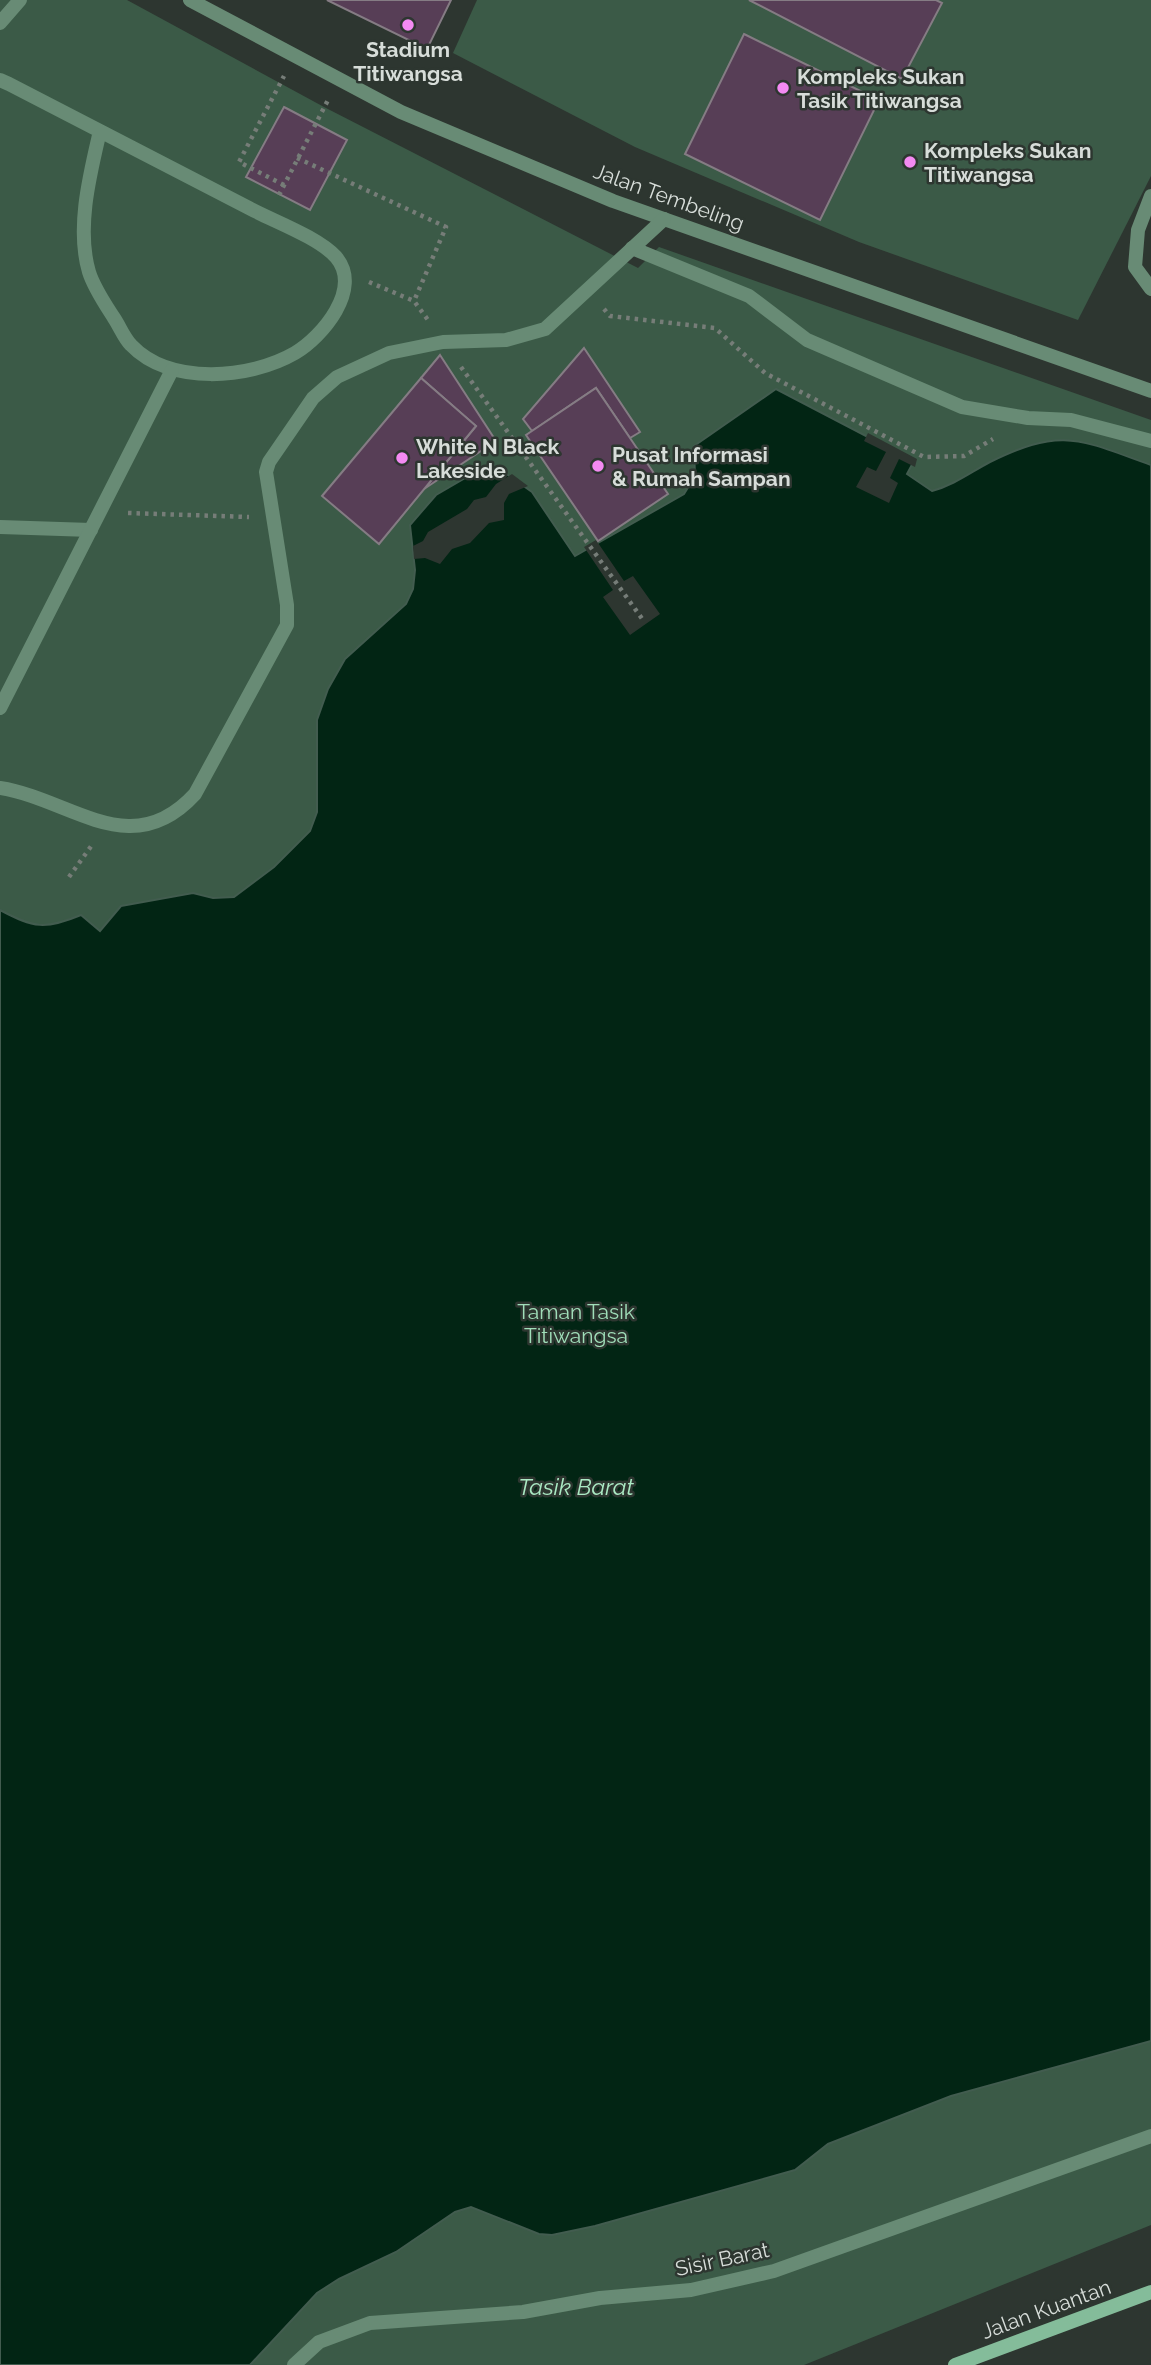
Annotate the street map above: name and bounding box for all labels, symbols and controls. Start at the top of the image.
marker: Stadium Titiwangsa [400,17,416,33]
place label: Stadium Titiwangsa [353,37,463,86]
place label: Kompleks Sukan Tasik Titiwangsa [797,64,964,113]
marker: Kompleks Sukan Tasik Titiwangsa [775,80,791,96]
place label: Kompleks Sukan Titiwangsa [924,138,1091,187]
marker: Kompleks Sukan Titiwangsa [902,154,918,170]
street label: Jalan Tembeling [590,158,748,236]
place label: White N Black Lakeside [416,434,560,483]
place label: Pusat Informasi & Rumah Sampan [612,442,791,491]
marker: White N Black Lakeside [394,450,410,466]
marker: Pusat Informasi & Rumah Sampan [590,458,606,474]
park label: Taman Tasik Titiwangsa [517,1299,635,1348]
water label: Tasik Barat [518,1473,634,1500]
street label: Sisir Barat [673,2237,771,2281]
street label: Jalan Kuantan [978,2274,1114,2344]

